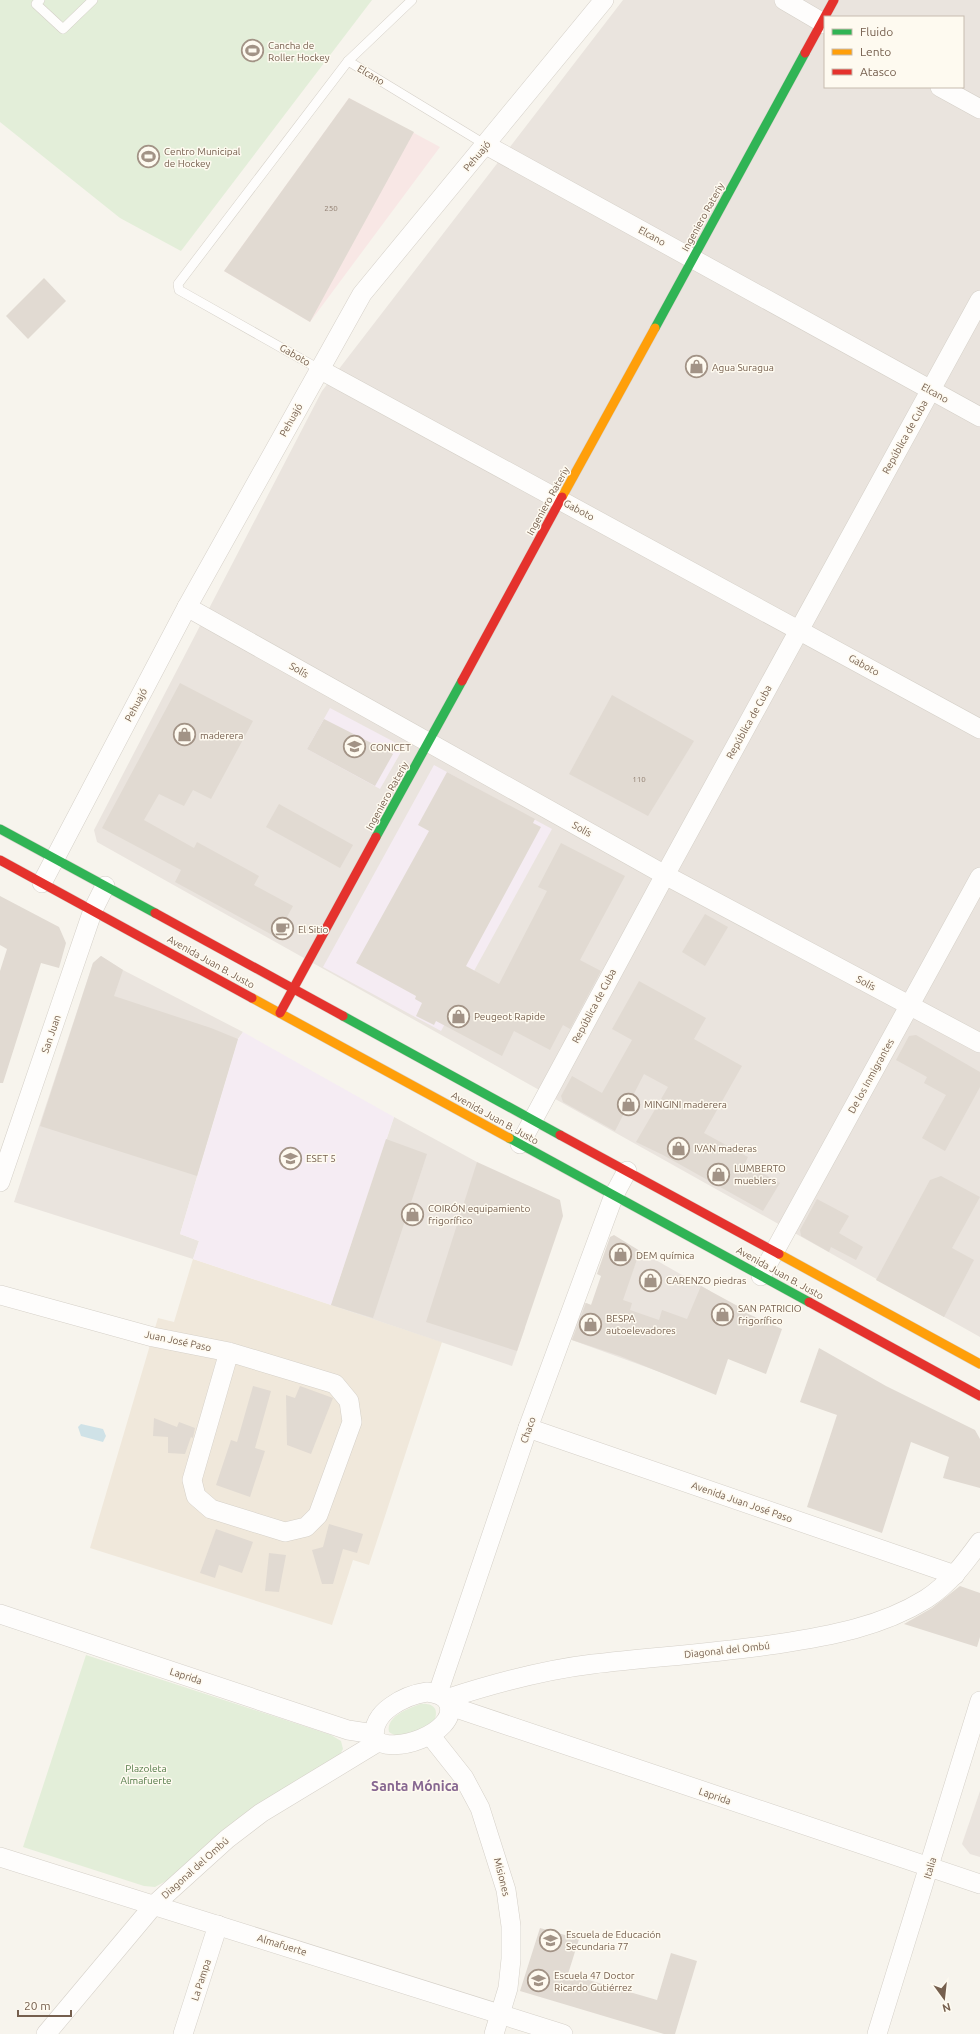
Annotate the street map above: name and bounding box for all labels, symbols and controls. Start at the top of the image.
legend [824,16,964,88]
text: Fluido [860,25,893,38]
sports icon: Cancha de Roller Hockey [239,38,265,64]
place label: Cancha de Roller Hockey [268,40,330,63]
text: Lento [860,45,891,58]
street label: Elcano [355,63,387,87]
text: Atasco [860,65,896,78]
street label: Pehuajó [461,139,493,173]
sports icon: Centro Municipal de Hockey [136,144,162,170]
place label: Centro Municipal de Hockey [164,146,241,169]
street label: Ingeniero Rateriy [680,181,727,253]
house number: 250 [324,204,338,213]
street label: Elcano [636,224,668,248]
street label: Gaboto [278,342,312,368]
shop icon: Agua Suragua [683,354,709,380]
place label: Agua Suragua [712,362,774,373]
street label: Elcano [919,381,951,405]
street label: República de Cuba [880,398,930,476]
street label: Pehuajó [277,401,305,438]
street label: Ingeniero Rateriy [525,465,572,537]
street label: Gaboto [562,497,596,523]
street label: Gaboto [847,652,881,678]
street label: Solís [287,660,311,680]
street label: República de Cuba [724,683,774,761]
street label: Pehuajó [123,686,149,724]
shop icon: maderera [171,722,197,748]
place label: maderera [200,730,243,741]
school or university icon: CONICET [341,734,367,760]
place label: CONICET [370,742,411,753]
street label: Ingeniero Rateriy [364,760,411,832]
house number: 110 [632,775,646,784]
street label: Solís [570,819,594,839]
cafe icon: El Sitio [269,916,295,942]
place label: El Sitio [298,924,329,935]
street label: Avenida Juan B. Justo [166,933,257,991]
street label: República de Cuba [570,967,618,1045]
street label: Solís [854,973,878,993]
shop icon: Peugeot Rapide [446,1003,472,1029]
place label: Peugeot Rapide [474,1011,545,1022]
street label: San Juan [39,1013,63,1055]
street label: De los Inmigrantes [846,1037,896,1115]
street label: Avenida Juan B. Justo [450,1089,541,1147]
shop icon: MINGINI maderera [616,1091,642,1117]
place label: MINGINI maderera [644,1099,727,1110]
shop icon: IVAN maderas [666,1135,692,1161]
place label: IVAN maderas [694,1143,757,1154]
school or university icon: ESET 5 [278,1145,304,1171]
place label: ESET 5 [306,1153,336,1164]
shop icon: LUMBERTO mueblers [706,1161,732,1187]
place label: LUMBERTO mueblers [734,1163,786,1186]
shop icon: COIRÓN equipamiento frigorífico [400,1201,426,1227]
place label: COIRÓN equipamiento frigorífico [428,1202,530,1226]
shop icon: DEM química [607,1242,633,1268]
street label: Avenida Juan B. Justo [735,1244,826,1302]
place label: DEM química [636,1250,694,1261]
shop icon: CARENZO piedras [638,1267,664,1293]
place label: CARENZO piedras [666,1275,746,1286]
shop icon: SAN PATRICIO frigorífico [709,1301,735,1327]
place label: SAN PATRICIO frigorífico [738,1303,802,1326]
shop icon: BESPA autoelevadores [578,1311,604,1337]
place label: BESPA autoelevadores [606,1313,676,1336]
street label: Juan José Paso [144,1329,212,1353]
street label: Chaco [518,1415,538,1445]
street label: Avenida Juan José Paso [690,1480,794,1525]
street label: Diagonal del Ombú [684,1640,770,1660]
street label: Laprida [168,1666,204,1686]
park label: Plazoleta Almafuerte [120,1763,172,1786]
district label: Santa Mónica [371,1778,459,1794]
street label: Laprida [697,1785,733,1807]
street label: Diagonal del Ombú [159,1835,231,1901]
street label: Italia [922,1856,938,1880]
street label: Misiones [492,1857,512,1897]
school or university icon: Escuela de Educación Secundaria 77 [537,1927,563,1953]
place label: Escuela de Educación Secundaria 77 [566,1929,661,1952]
street label: Almafuerte [256,1932,308,1958]
street label: La Pampa [189,1958,213,2002]
school or university icon: Escuela 47 Doctor Ricardo Gutiérrez [525,1968,551,1994]
place label: Escuela 47 Doctor Ricardo Gutiérrez [554,1970,635,1993]
north arrow [924,1978,964,2018]
scale bar [18,1992,71,2018]
text: 20 m [24,1999,51,2012]
text: N [941,2001,952,2015]

